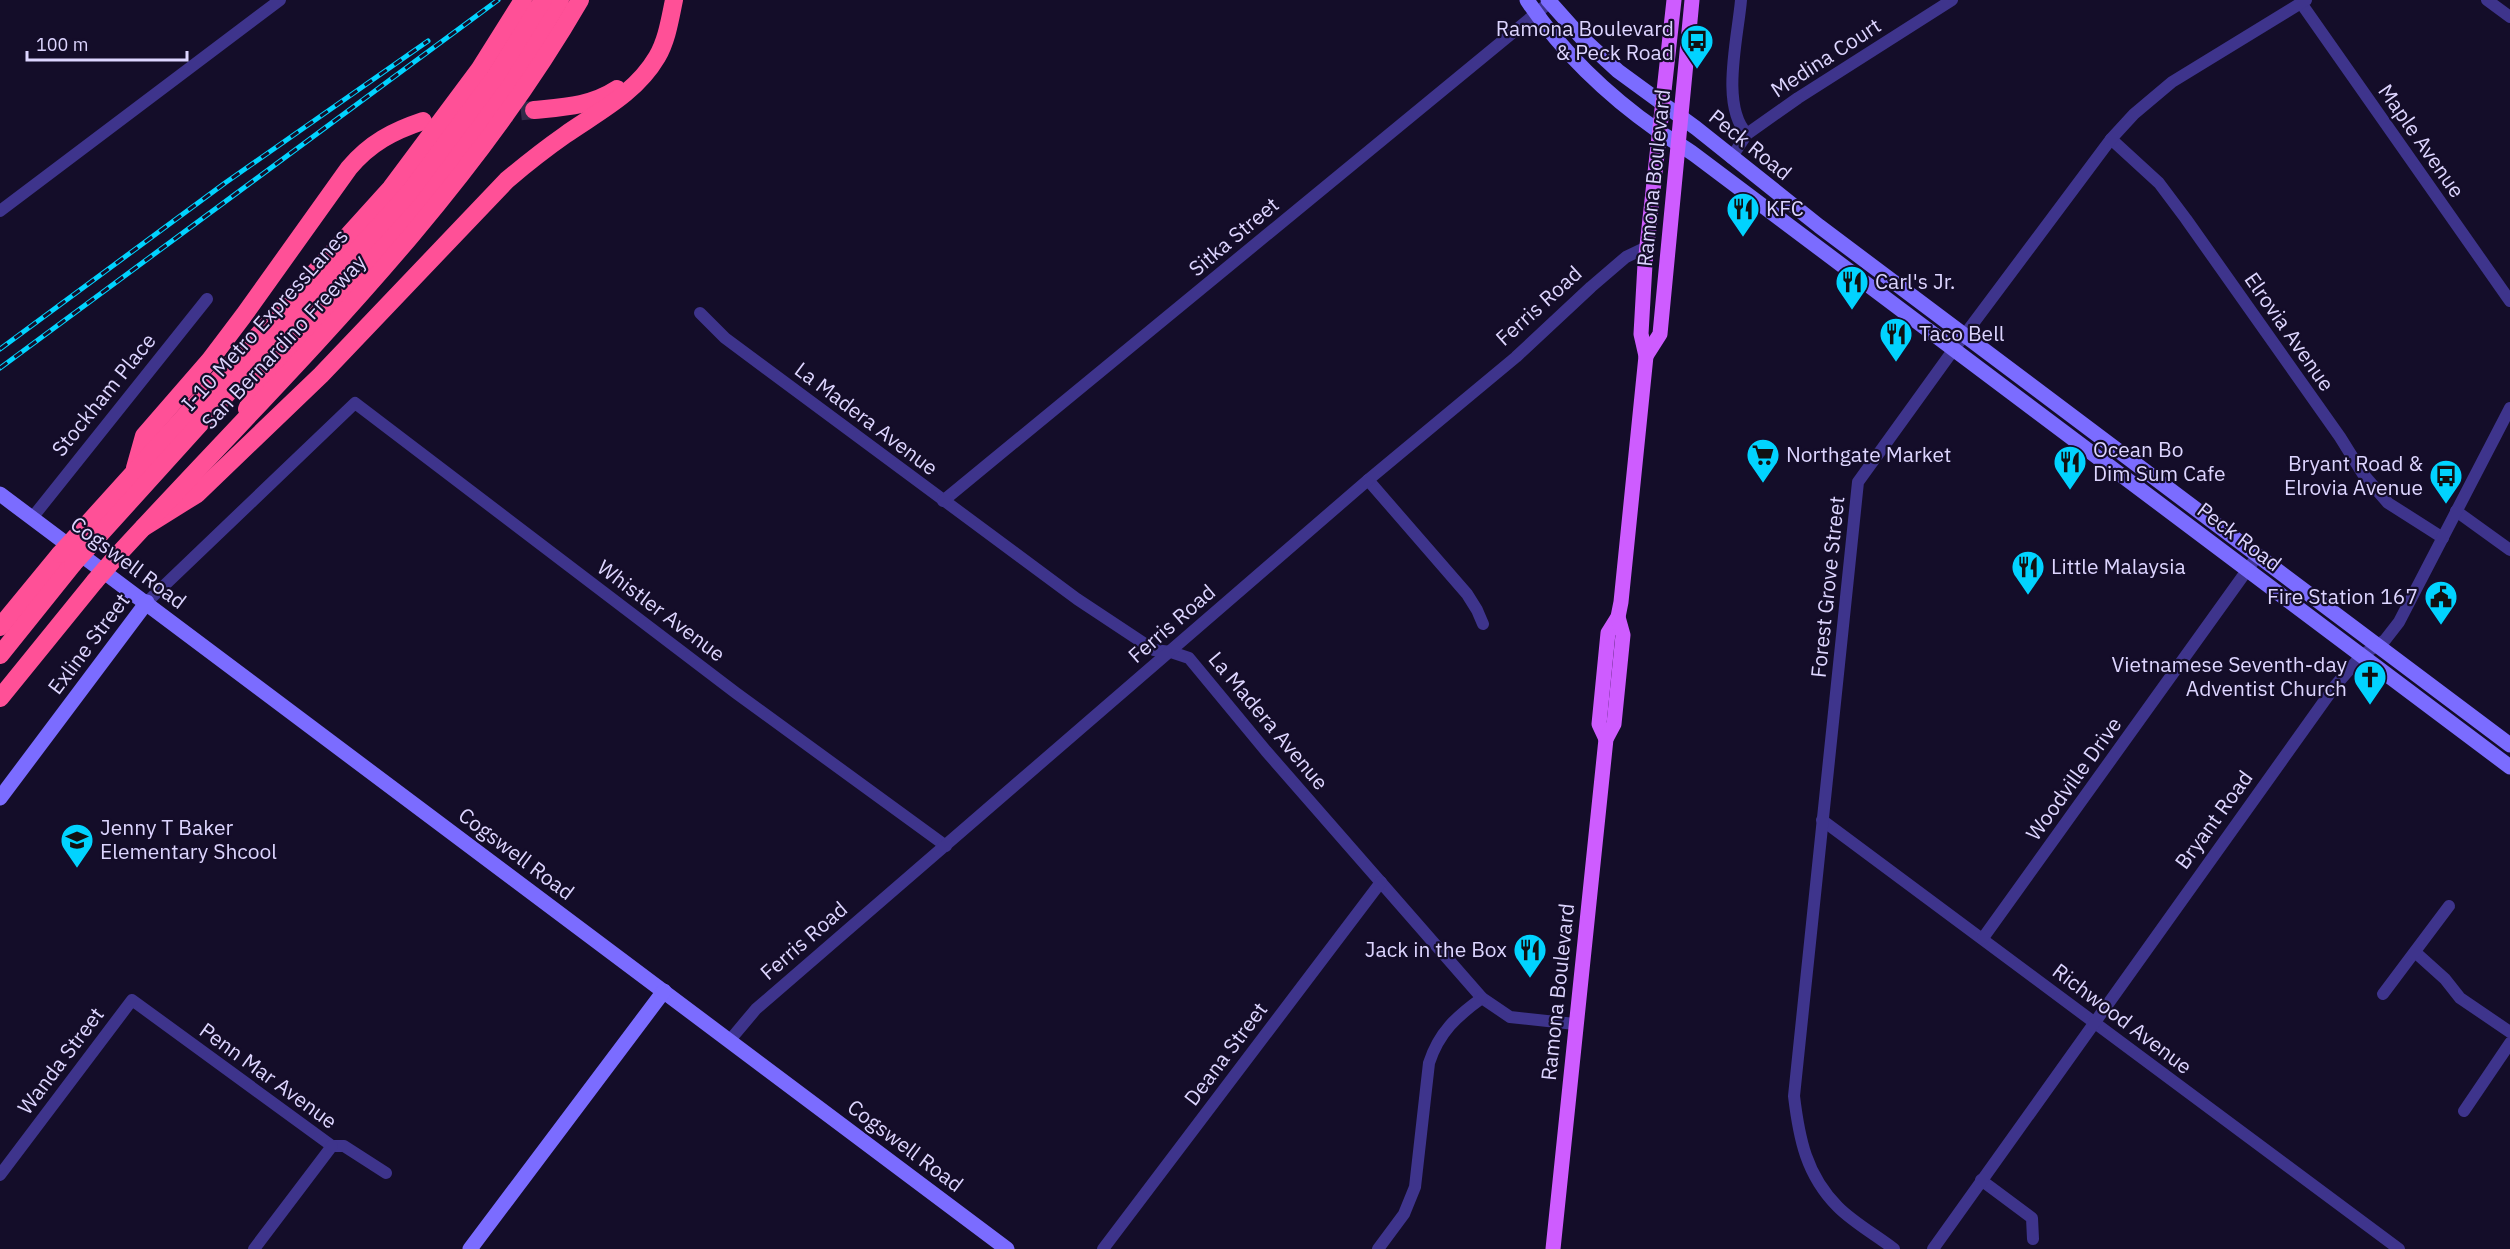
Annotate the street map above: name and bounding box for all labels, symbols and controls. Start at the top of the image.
street label: Medina Court [1765,11,1886,103]
place label: Ramona Boulevard & Peck Road [1496,14,1674,66]
bus stop icon: Ramona Boulevard & Peck Road [1679,23,1715,70]
scale bar [27,24,188,62]
text: 100 m [36,33,88,56]
street label: Maple Avenue [2372,78,2471,203]
street label: Ramona Boulevard [1630,88,1676,268]
street label: Peck Road [1703,102,1798,186]
street label: Sitka Street [1182,190,1284,282]
restaurant icon: KFC [1725,191,1761,238]
place label: KFC [1766,194,1804,222]
street label: I-10 Metro ExpressLanes [175,222,354,417]
street label: San Bernardino Freeway [195,247,372,435]
street label: Ferris Road [1489,259,1587,351]
restaurant icon: Carl's Jr. [1834,264,1870,311]
street label: Elrovia Avenue [2238,266,2341,396]
place label: Carl's Jr. [1875,267,1955,295]
restaurant icon: Taco Bell [1878,316,1914,363]
place label: Taco Bell [1919,319,2005,347]
street label: Stockham Place [45,327,162,462]
street label: La Madera Avenue [789,355,944,481]
place label: Ocean Bo Dim Sum Cafe [2093,435,2226,487]
supermarket icon: Northgate Market [1745,437,1781,484]
place label: Northgate Market [1786,440,1951,468]
restaurant icon: Ocean Bo Dim Sum Cafe [2052,444,2088,491]
place label: Bryant Road & Elrovia Avenue [2284,449,2423,501]
bus stop icon: Bryant Road & Elrovia Avenue [2428,458,2464,505]
street label: Forest Grove Street [1804,495,1850,679]
street label: Peck Road [2192,495,2287,577]
street label: Cogswell Road [65,509,192,615]
restaurant icon: Little Malaysia [2010,549,2046,596]
place label: Little Malaysia [2051,552,2186,580]
street label: Whistler Avenue [592,553,731,668]
street label: Ferris Road [1122,578,1221,669]
public building icon: Fire Station 167 [2423,579,2459,626]
place label: Fire Station 167 [2267,582,2418,610]
street label: Exline Street [41,587,135,700]
street label: La Madera Avenue [1203,645,1335,795]
place label: Vietnamese Seventh-day Adventist Church [2112,650,2348,702]
church icon: Vietnamese Seventh-day Adventist Church [2352,659,2388,706]
street label: Woodville Drive [2019,711,2127,846]
street label: Bryant Road [2168,764,2258,874]
street label: Cogswell Road [453,800,580,906]
place label: Jenny T Baker Elementary Shcool [100,813,277,865]
school or university icon: Jenny T Baker Elementary Shcool [59,822,95,869]
street label: Ferris Road [754,895,853,986]
street label: Ramona Boulevard [1534,902,1580,1082]
restaurant icon: Jack in the Box [1512,932,1548,979]
place label: Jack in the Box [1365,935,1507,963]
street label: Richwood Avenue [2047,957,2198,1080]
street label: Deana Street [1177,996,1273,1111]
street label: Wanda Street [11,1001,110,1120]
street label: Penn Mar Avenue [194,1016,343,1135]
street label: Cogswell Road [842,1092,969,1198]

